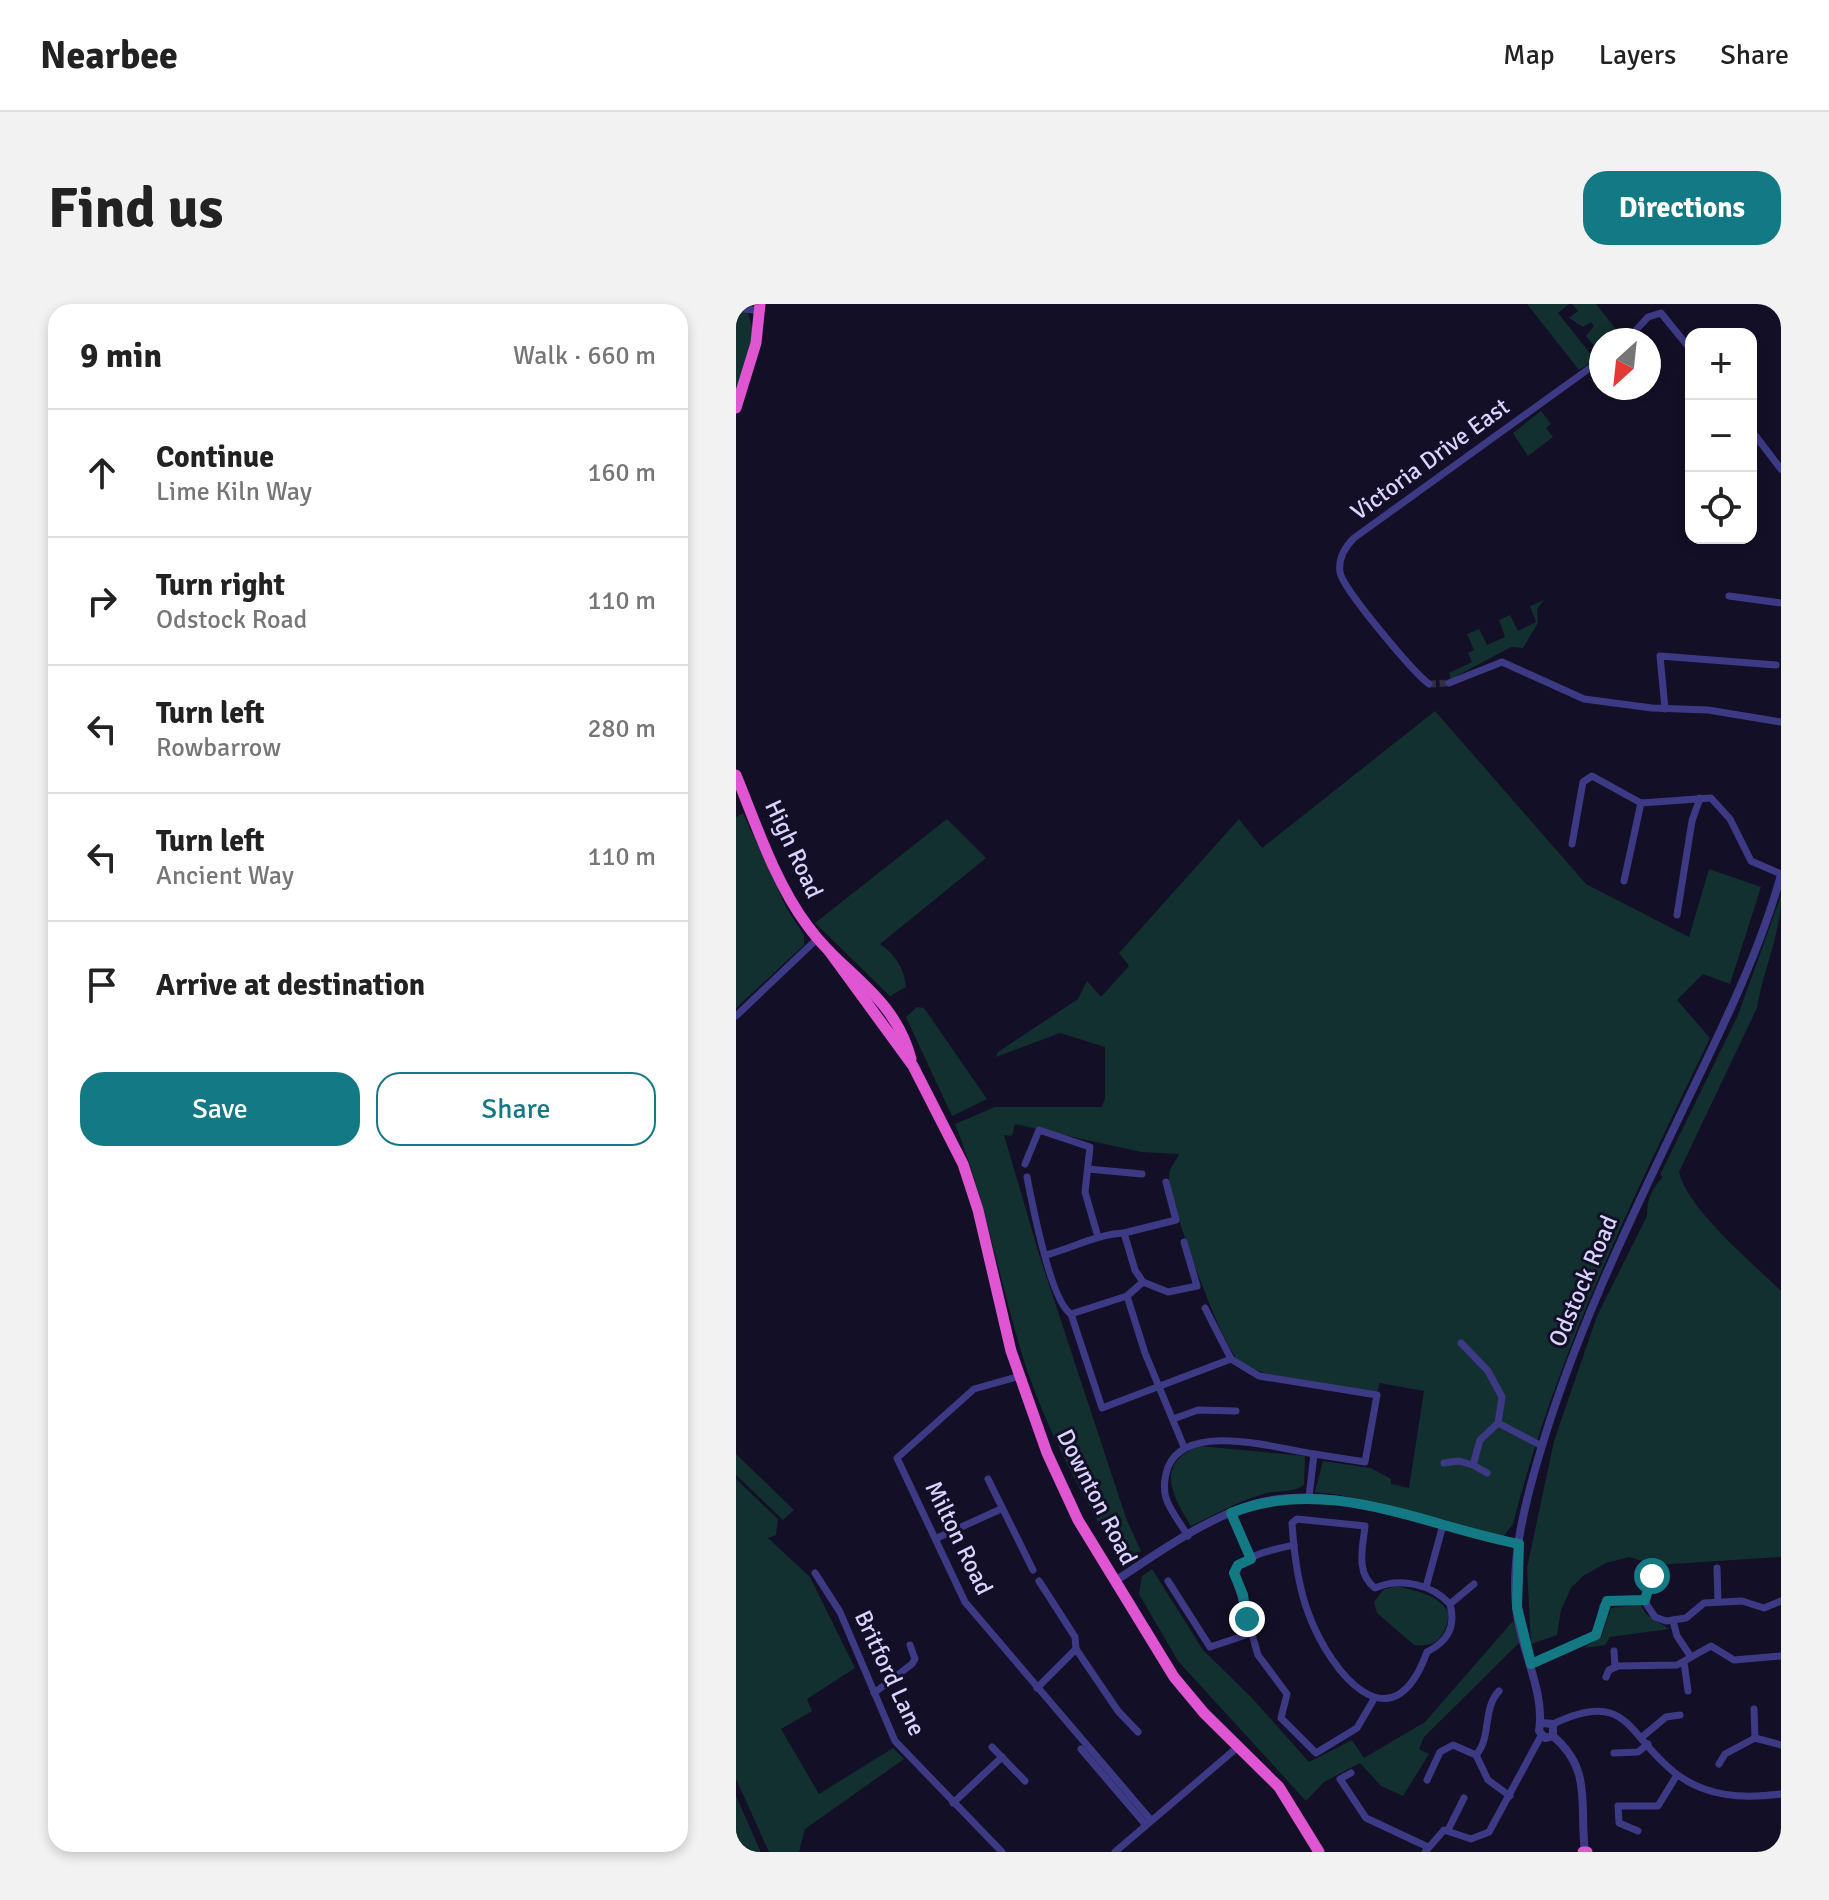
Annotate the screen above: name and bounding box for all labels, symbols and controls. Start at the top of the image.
text: Nearbee [40,32,178,79]
text: Map [1503,38,1555,72]
text: Layers [1599,38,1676,72]
text: Share [1720,38,1789,72]
button: Directions [1583,171,1781,245]
text: Find us [48,174,223,243]
north arrow [1589,328,1661,400]
map controls [1685,328,1757,544]
button: + [1685,328,1757,400]
text: 9 min [80,335,162,377]
text: Walk · 660 m [513,340,656,372]
street label: Victoria Drive East [1345,391,1515,527]
button: − [1685,400,1757,472]
text: Continue [156,439,274,476]
icon: ahead [80,451,124,495]
text: 160 m [587,457,656,489]
button: locate [1685,472,1757,544]
text: Lime Kiln Way [156,476,312,508]
text: Turn right [156,567,285,604]
icon: right [80,579,124,623]
text: 110 m [587,585,656,617]
text: Odstock Road [156,604,307,636]
text: Turn left [156,695,265,732]
icon: left [80,707,124,751]
text: 280 m [587,713,656,745]
text: Rowbarrow [156,732,281,764]
street label: High Road [758,795,830,903]
text: Turn left [156,823,265,860]
icon: left [80,835,124,879]
text: 110 m [587,841,656,873]
text: Ancient Way [156,860,294,892]
icon: arrive [80,963,124,1007]
text: Arrive at destination [156,967,425,1004]
button: Save [80,1072,360,1146]
button: Share [376,1072,656,1146]
street label: Odstock Road [1542,1211,1624,1351]
street label: Downton Road [1050,1424,1144,1570]
street label: Milton Road [919,1476,999,1600]
route start [1634,1558,1670,1594]
route end [1229,1601,1265,1637]
street label: Britford Lane [848,1605,932,1741]

